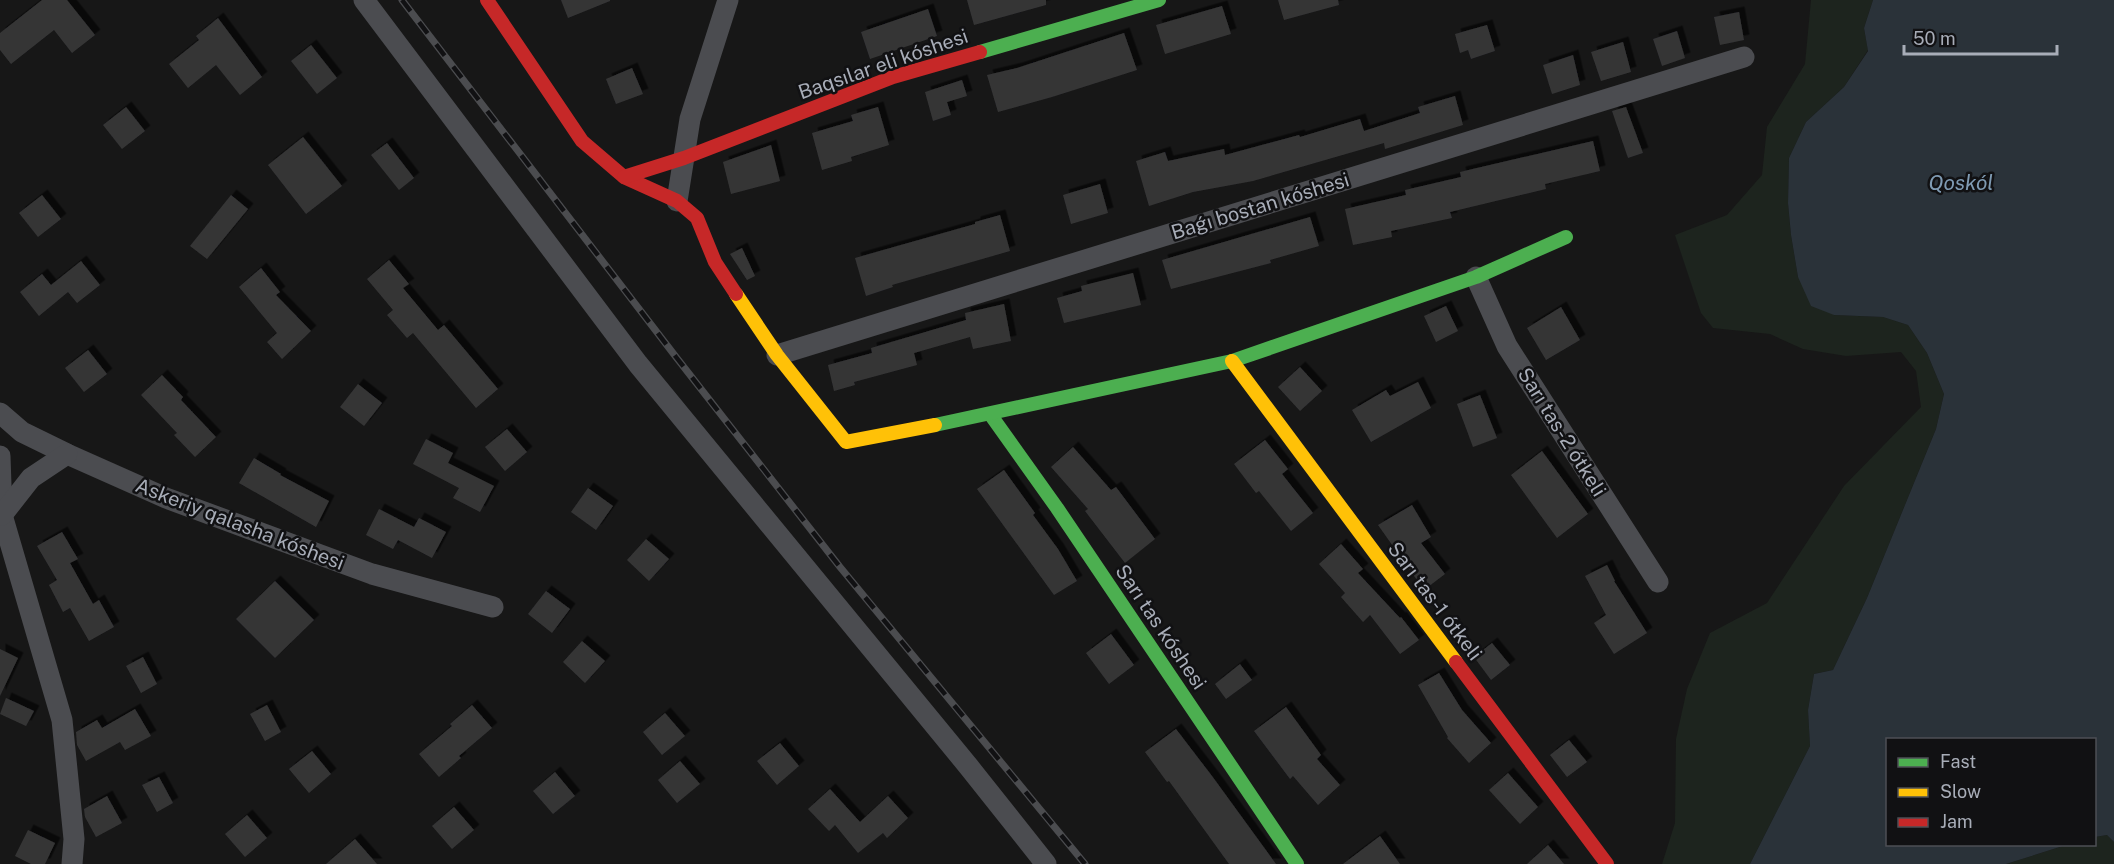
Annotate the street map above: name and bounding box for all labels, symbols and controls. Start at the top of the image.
scale bar [1904,18,2057,56]
street label: Baqsılar eli kóshesi [795,24,971,104]
text: 50 m [1913,28,1956,49]
street label: Baǵı bostan kóshesi [1168,168,1352,244]
water label: Qoskól [1928,170,1994,195]
street label: Sarı tas-2 ótkeli [1513,363,1611,501]
street label: Askeriy qalasha kóshesi [132,473,348,575]
street label: Sarı tas-1 ótkeli [1383,537,1487,665]
street label: Sarı tas kóshesi [1110,560,1212,694]
legend [1886,738,2096,846]
text: Fast [1940,751,1976,772]
text: Slow [1940,781,1981,802]
text: Jam [1940,811,1973,832]

